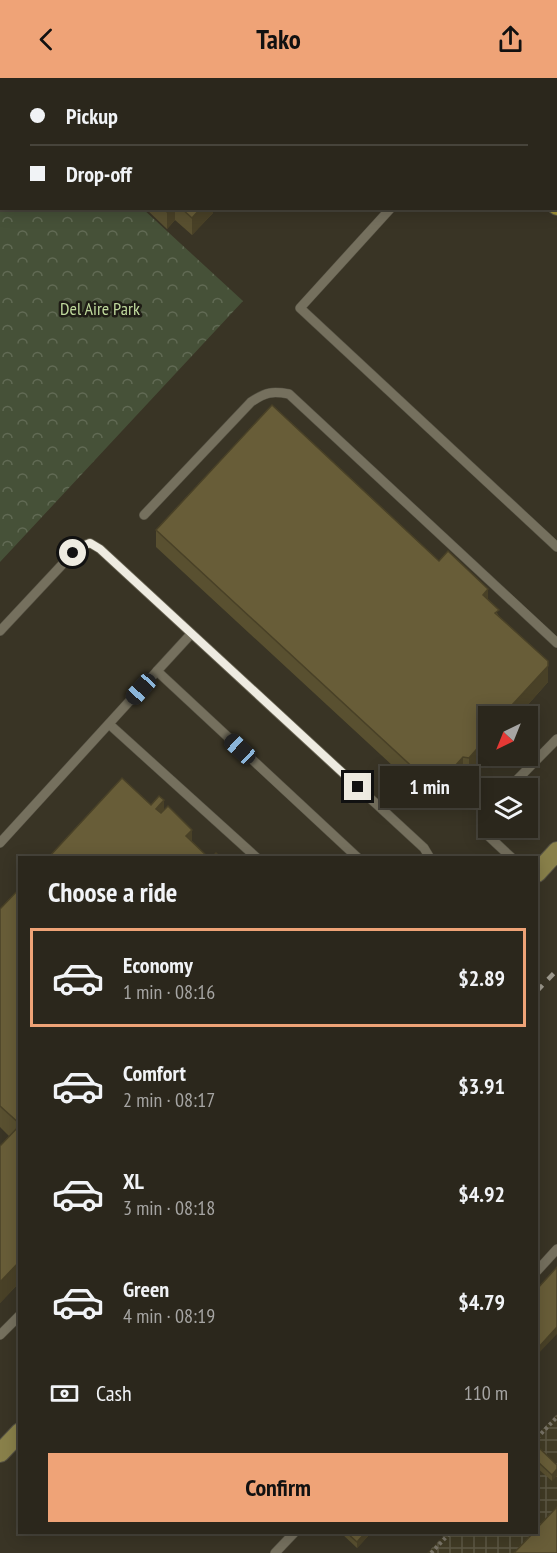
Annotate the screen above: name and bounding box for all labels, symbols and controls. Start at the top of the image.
text: Tako [256,22,301,56]
icon: back [30,23,63,56]
icon: share [494,23,527,56]
text: Pickup [66,102,118,130]
text: Drop-off [66,160,132,188]
park label: Del Aire Park [60,297,140,320]
route start [59,539,86,566]
car [122,670,160,708]
north arrow [478,706,538,766]
map controls [478,706,538,838]
car [221,730,259,768]
callout: 1 min [379,766,478,808]
route end [344,773,371,800]
text: 1 min [409,774,450,800]
button: layers [478,778,538,838]
text: Choose a ride [48,875,177,909]
icon: car [51,951,105,1005]
text: Economy [123,951,193,979]
text: $2.89 [458,964,505,992]
text: 1 min · 08:16 [123,979,215,1005]
icon: car [51,1059,105,1113]
text: Comfort [123,1059,186,1087]
text: $3.91 [458,1072,505,1100]
text: 2 min · 08:17 [123,1087,215,1113]
icon: car [51,1167,105,1221]
text: XL [123,1167,144,1195]
text: $4.92 [458,1180,505,1208]
text: 3 min · 08:18 [123,1195,215,1221]
icon: car [51,1275,105,1329]
text: Green [123,1275,169,1303]
text: $4.79 [458,1288,505,1316]
text: 4 min · 08:19 [123,1303,215,1329]
icon: cash [48,1377,81,1410]
text: Cash [96,1379,132,1407]
text: 110 m [464,1380,508,1406]
button: Confirm [48,1453,508,1522]

